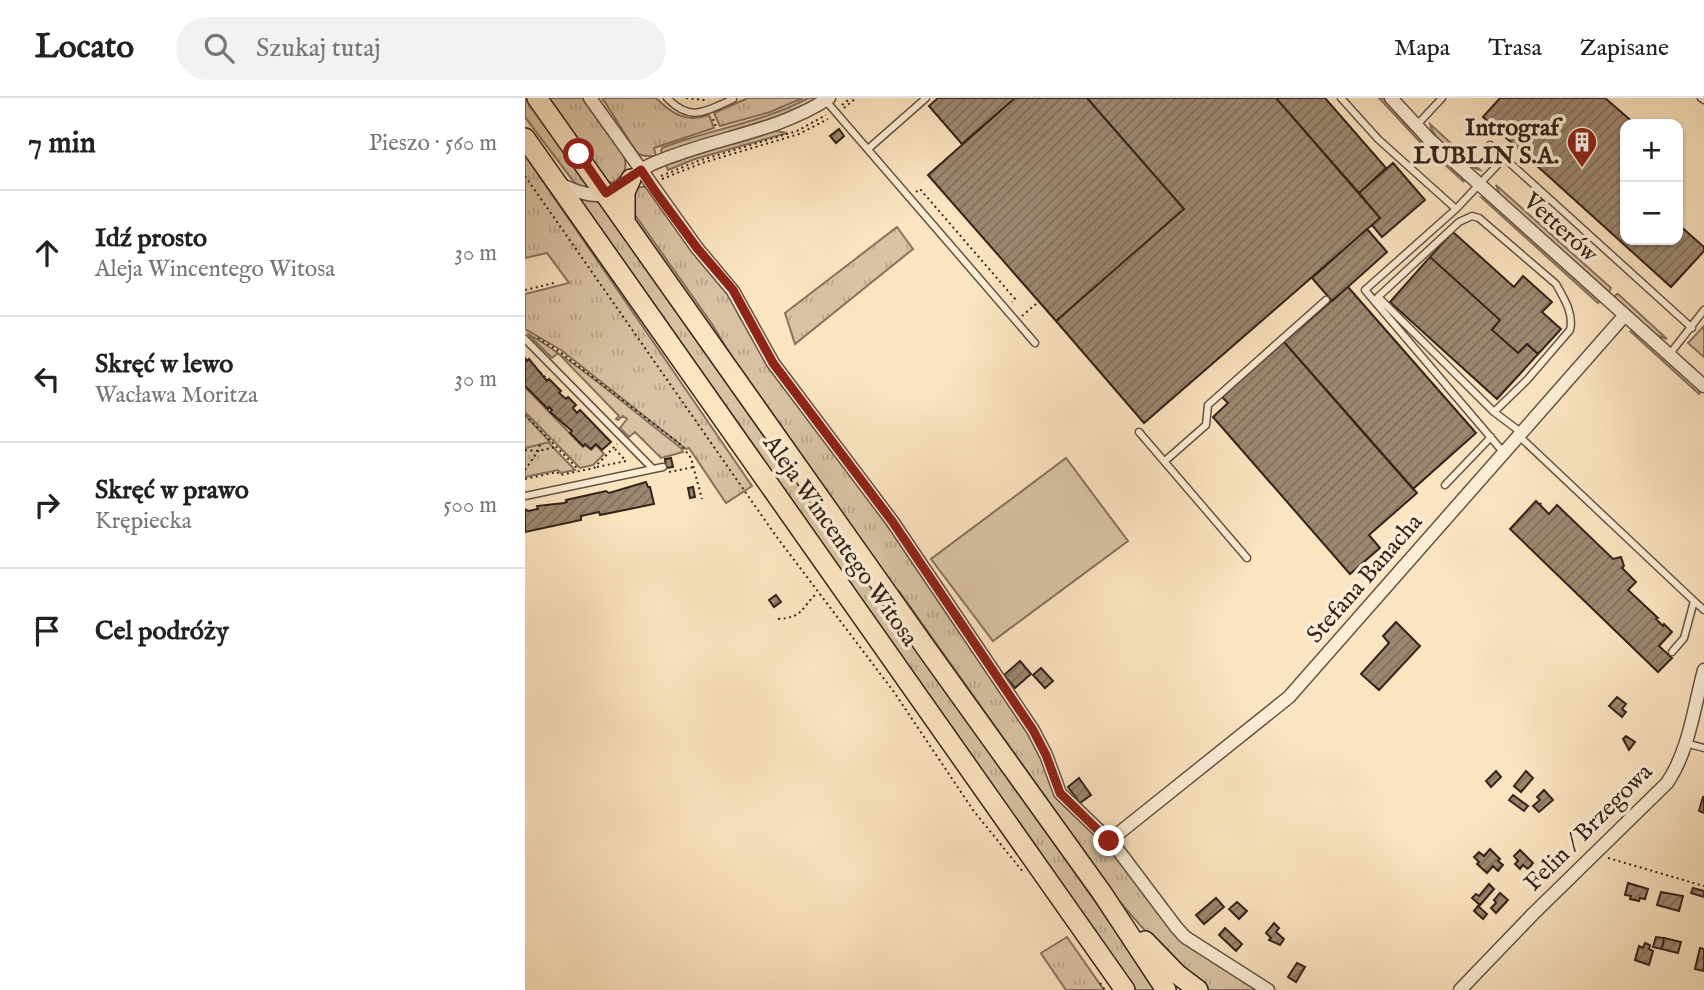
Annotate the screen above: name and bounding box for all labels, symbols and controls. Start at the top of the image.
search box [176,17,666,80]
text: Locato [35,27,134,69]
icon: search [200,29,238,67]
text: Szukaj tutaj [256,32,381,65]
text: Mapa [1394,33,1450,64]
text: Trasa [1488,33,1542,64]
text: Zapisane [1580,33,1669,64]
place label: Intrograf LUBLIN S.A. [1413,113,1563,172]
map controls [1620,119,1683,245]
button: + [1620,119,1683,182]
text: 7 min [28,125,96,163]
building icon: Intrograf LUBLIN S.A. [1565,125,1599,169]
text: Pieszo · 560 m [369,129,497,158]
route start [563,138,594,169]
button: − [1620,182,1683,245]
street label: Vetterów [1515,186,1605,271]
text: Idź prosto [95,222,207,255]
icon: ahead [28,234,66,272]
text: 30 m [454,239,497,268]
text: Aleja Wincentego Witosa [95,255,335,284]
text: Skręć w lewo [95,348,233,381]
icon: left [28,360,66,398]
text: 30 m [454,365,497,394]
text: Wacława Moritza [95,381,258,410]
street label: Aleja Wincentego Witosa [755,429,925,653]
text: Skręć w prawo [95,474,249,507]
icon: right [28,486,66,524]
text: 500 m [443,491,497,520]
text: Krępiecka [95,507,192,536]
street label: Stefana Banacha [1300,507,1430,650]
icon: arrive [28,612,66,650]
text: Cel podróży [95,615,229,648]
street label: Felin / Brzegowa [1518,757,1660,899]
route end [1093,825,1124,856]

